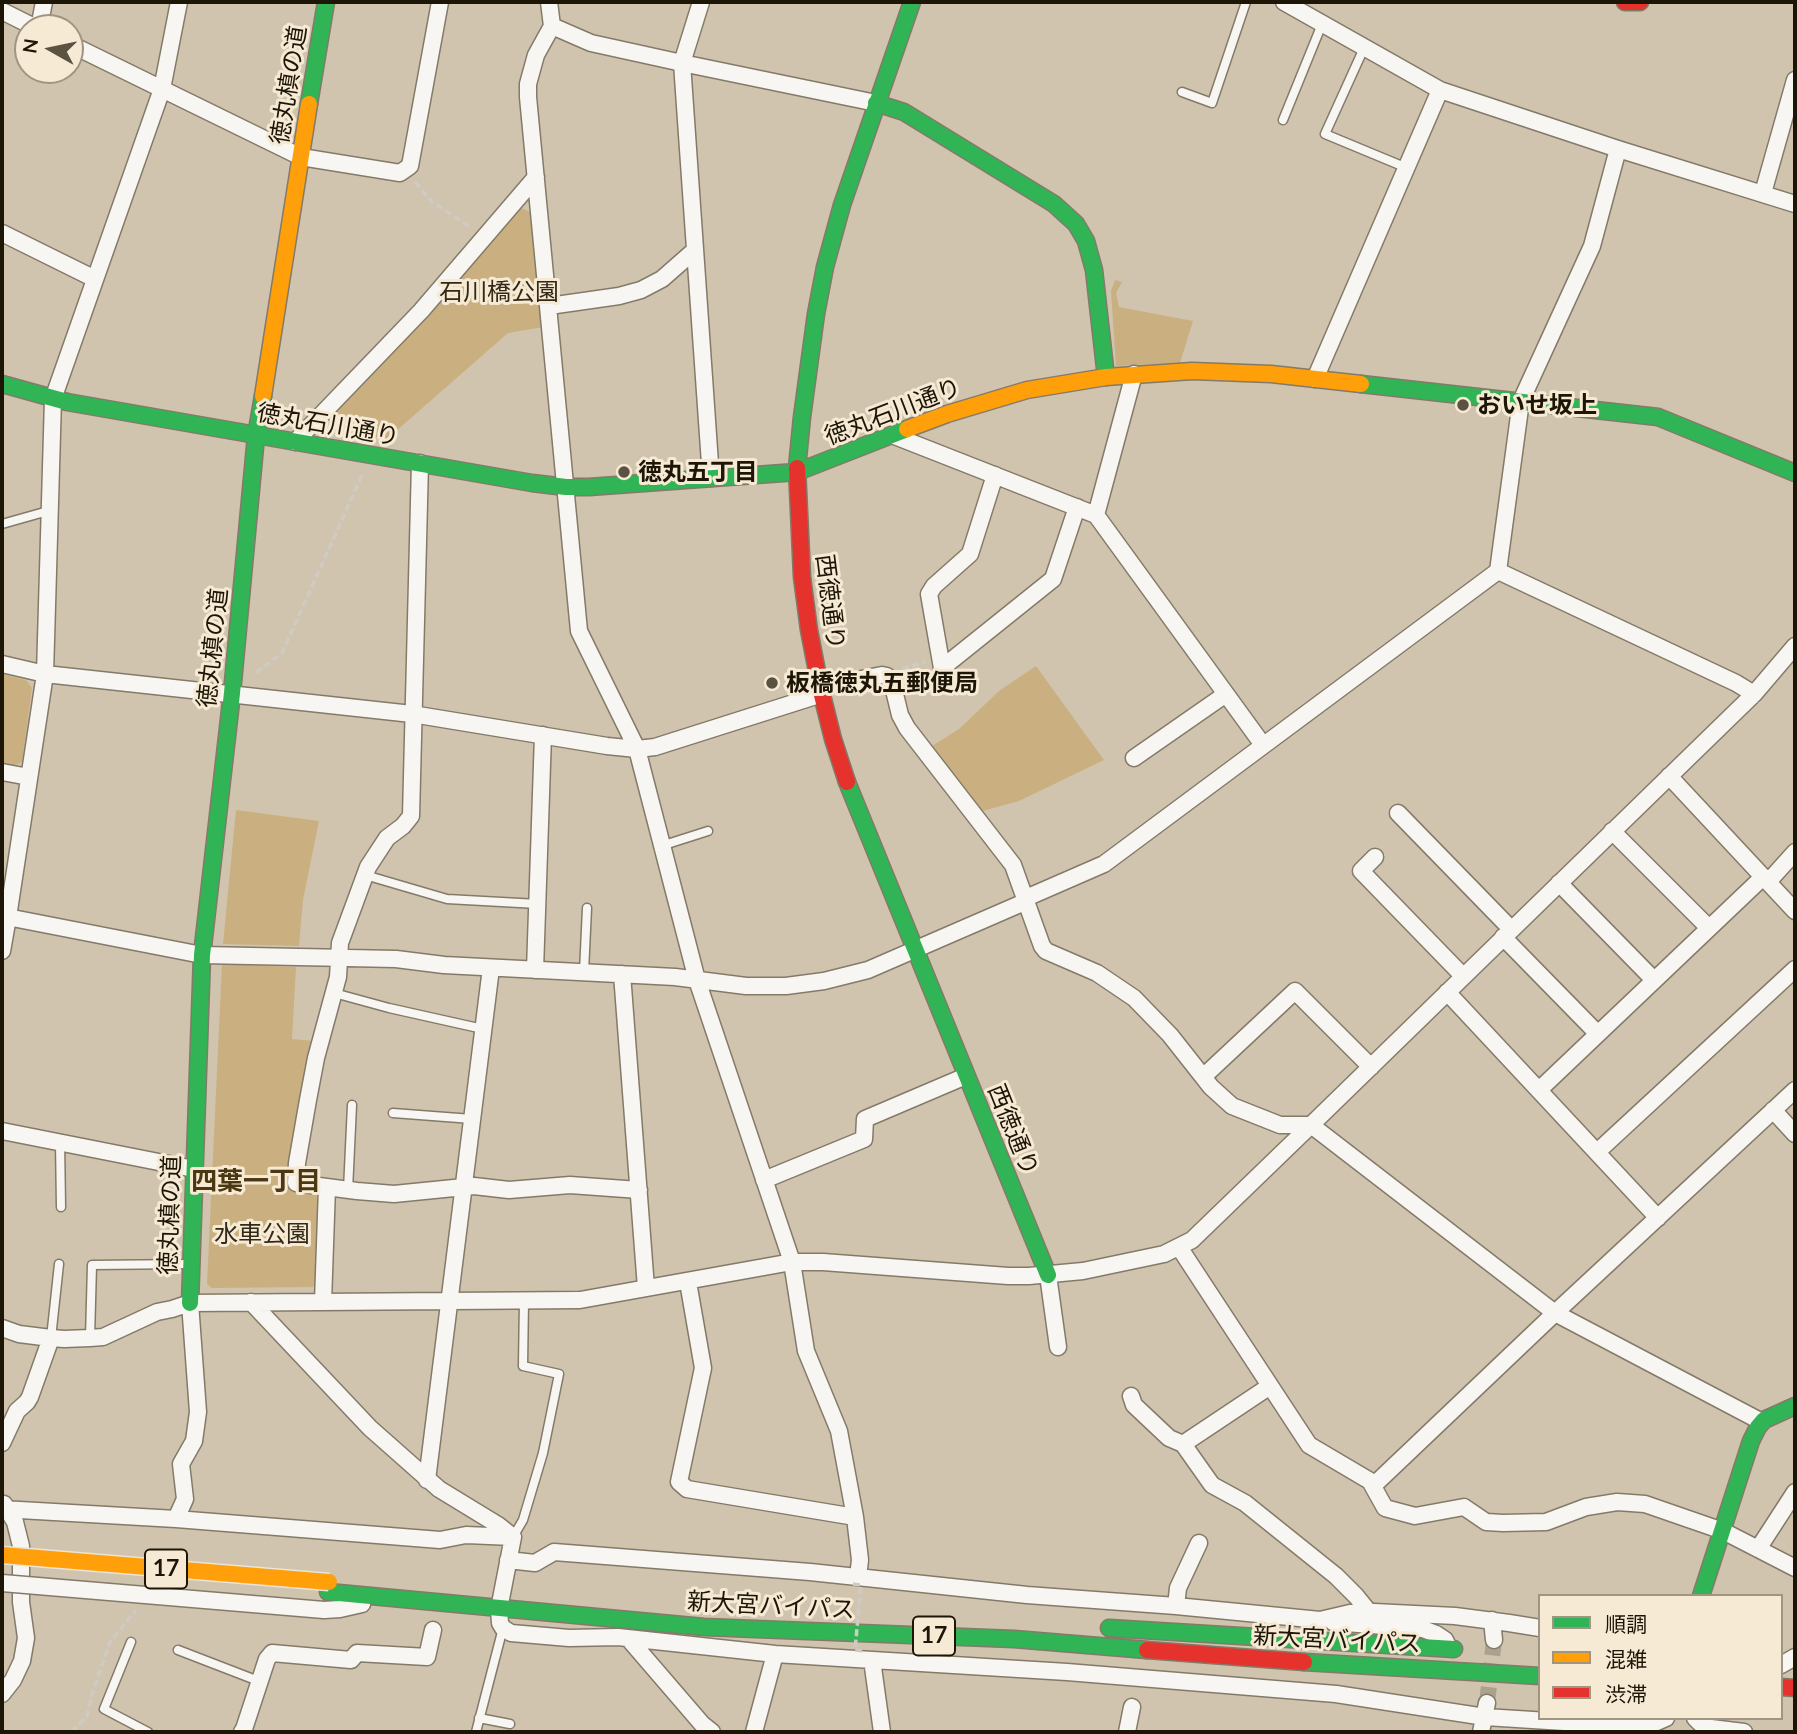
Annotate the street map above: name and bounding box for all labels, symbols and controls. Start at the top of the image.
north arrow [14,14,84,84]
street label: 徳丸槙の道 [265,23,313,147]
text: N [17,37,42,55]
park label: 石川橋公園 [439,278,559,306]
street label: 徳丸石川通り [821,373,965,451]
place label: おいせ坂上 [1477,391,1597,419]
marker: おいせ坂上 [1455,397,1471,413]
street label: 徳丸石川通り [255,398,401,452]
place label: 徳丸五丁目 [638,458,758,486]
marker: 徳丸五丁目 [616,464,632,480]
street label: 西徳通り [810,553,850,651]
street label: 徳丸槙の道 [192,587,234,709]
place label: 板橋徳丸五郵便局 [786,669,978,697]
marker: 板橋徳丸五郵便局 [764,675,780,691]
street label: 西徳通り [982,1080,1044,1180]
street label: 徳丸槙の道 [154,1155,186,1275]
district label: 四葉一丁目 [191,1166,321,1198]
park label: 水車公園 [214,1220,310,1248]
road number: 17 [145,1550,187,1588]
street label: 新大宮バイパス [686,1587,856,1625]
legend [1538,1594,1783,1720]
text: 順調 [1605,1611,1647,1636]
road number: 17 [913,1616,955,1656]
street label: 新大宮バイパス [1252,1621,1422,1659]
text: 混雑 [1605,1646,1647,1671]
text: 渋滞 [1605,1681,1647,1706]

